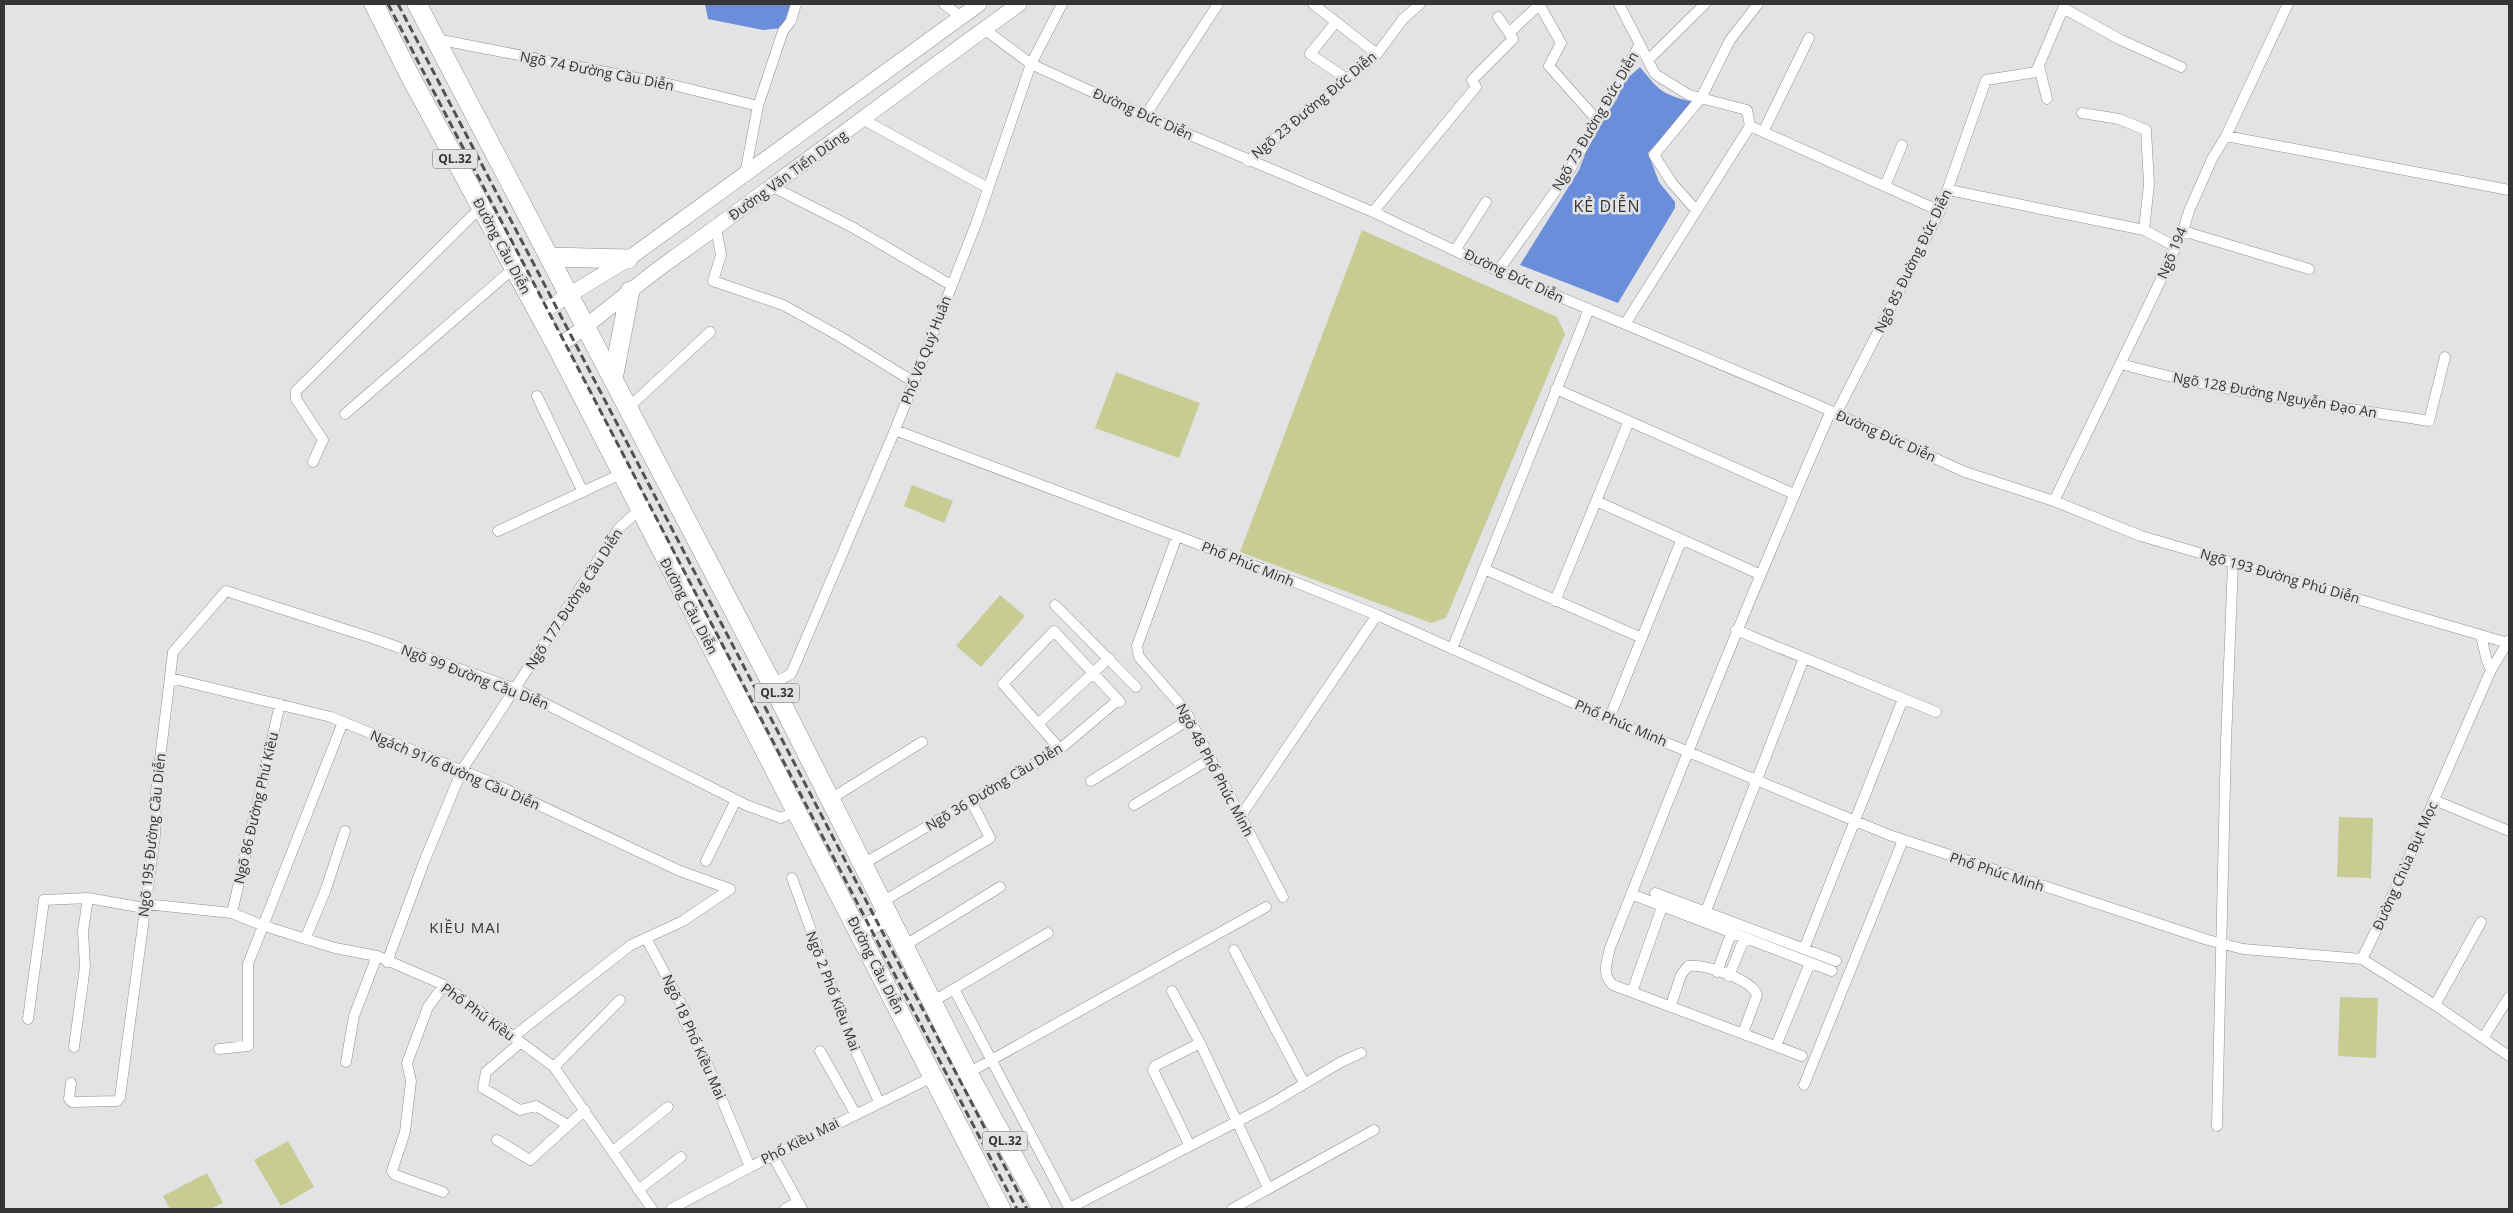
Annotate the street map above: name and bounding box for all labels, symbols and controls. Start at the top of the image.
street label: Ngõ 74 Đường Cầu Diễn [518,46,676,95]
street label: Ngõ 23 Đường Đức Diễn [1247,47,1380,163]
street label: Ngõ 73 Đường Đức Diễn [1547,48,1642,194]
street label: Đường Đức Diễn [1090,83,1196,144]
street label: Đường Văn Tiến Dũng [725,125,851,224]
road number: QL.32 [432,150,478,168]
street label: Ngõ 85 Đường Đức Diễn [1869,186,1956,336]
street label: Đường Cầu Diễn [469,194,536,297]
district label: KẺ DIỄN [1574,194,1640,217]
street label: Ngõ 194 [2152,224,2191,281]
street label: Đường Đức Diễn [1461,244,1567,307]
street label: Phố Võ Quý Huân [896,293,955,407]
street label: Ngõ 128 Đường Nguyễn Đạo An [2172,367,2379,422]
street label: Đường Đức Diễn [1833,405,1939,466]
street label: Ngõ 177 Đường Cầu Diễn [521,525,626,673]
street label: Phố Phúc Minh [1199,536,1297,591]
street label: Ngõ 193 Đường Phú Diễn [2198,544,2362,607]
street label: Đường Cầu Diễn [656,554,723,657]
street label: Ngõ 99 Đường Cầu Diễn [399,640,552,713]
road number: QL.32 [754,684,800,702]
street label: Phố Phúc Minh [1572,695,1670,750]
street label: Ngõ 48 Phố Phúc Minh [1172,700,1259,840]
street label: Ngách 91/6 đường Cầu Diễn [367,725,543,814]
street label: Ngõ 86 Đường Phú Kiều [229,730,282,886]
street label: Ngõ 36 Đường Cầu Diễn [922,738,1066,835]
street label: Ngõ 195 Đường Cầu Diễn [133,752,170,918]
street label: Đường Chùa Bụt Mọc [2368,798,2442,933]
street label: Phố Phúc Minh [1947,847,2047,896]
street label: Đường Cầu Diễn [844,913,909,1017]
district label: KIỀU MAI [429,917,501,937]
street label: Ngõ 2 Phố Kiều Mai [802,928,865,1054]
street label: Ngõ 18 Phố Kiều Mai [658,971,731,1102]
street label: Phố Phú Kiều [438,978,519,1045]
street label: Phố Kiều Mai [758,1113,842,1168]
road number: QL.32 [982,1132,1028,1150]

